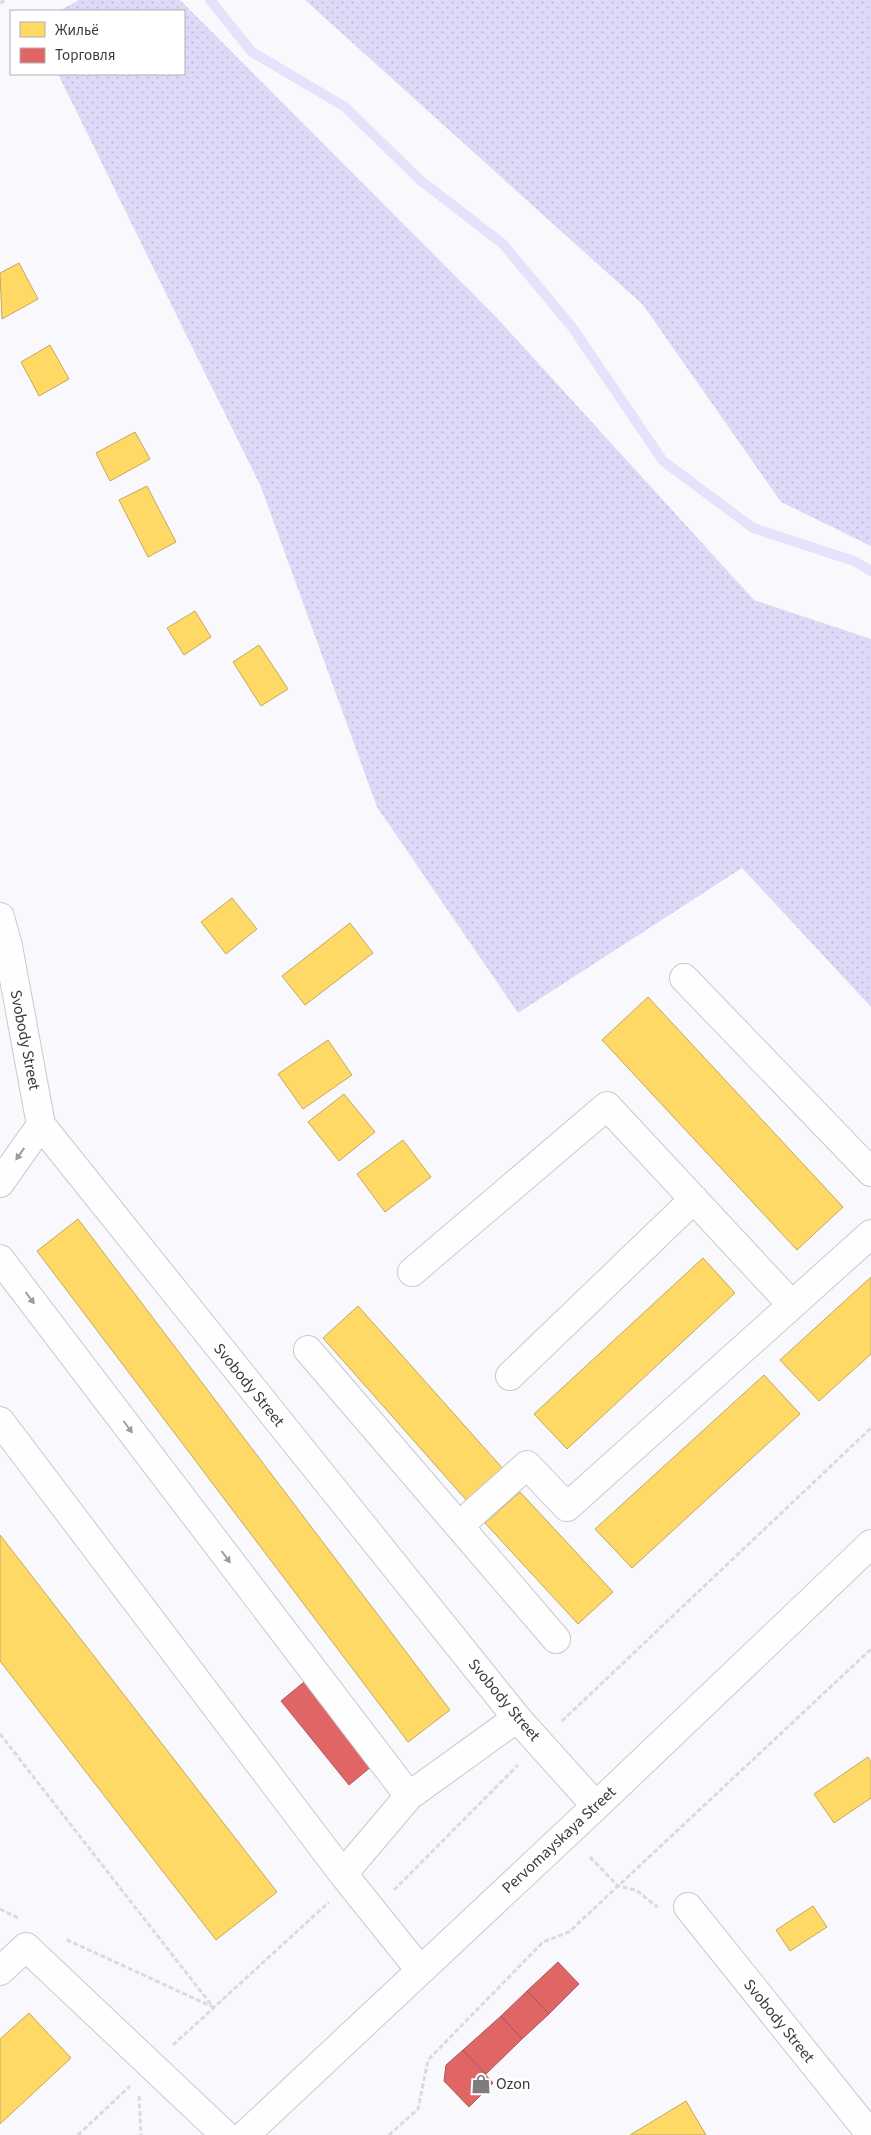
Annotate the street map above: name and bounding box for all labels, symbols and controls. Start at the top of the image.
legend [10,10,185,75]
text: Жильё [55,20,99,41]
text: Торговля [55,45,115,66]
street label: Svobody Street [4,988,46,1093]
one-way arrow [15,1147,25,1160]
one-way arrow [24,1291,35,1304]
street label: Svobody Street [208,1339,290,1432]
one-way arrow [123,1420,133,1434]
one-way arrow [221,1550,232,1563]
street label: Svobody Street [463,1654,546,1747]
street label: Pervomayskaya Street [497,1781,621,1899]
street label: Svobody Street [738,1975,820,2068]
shop icon: Ozon [470,2073,492,2095]
place label: Ozon [496,2073,531,2095]

